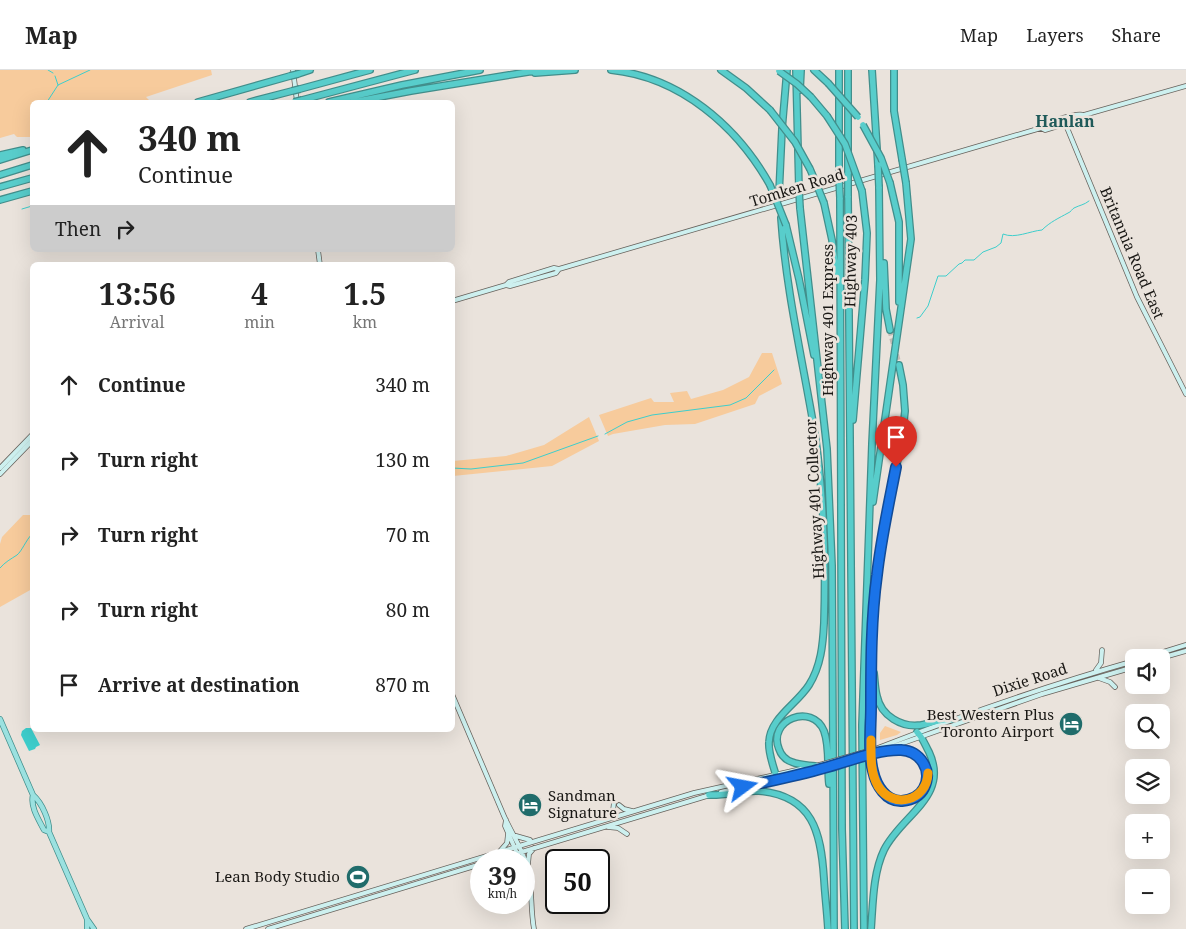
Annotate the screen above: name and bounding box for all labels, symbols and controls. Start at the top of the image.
text: Map [25,18,78,51]
text: Map [960,23,998,47]
text: Layers [1026,23,1084,47]
text: Share [1112,23,1161,47]
district label: Hanlan [1035,110,1095,132]
text: 340 m [138,114,241,161]
icon: ahead [55,120,120,185]
text: Continue [138,159,233,189]
street label: Tomken Road [747,163,846,211]
street label: Britannia Road East [1096,183,1170,322]
street label: Highway 403 [839,214,861,308]
icon: right [111,215,139,243]
text: Then [55,216,101,242]
street label: Highway 401 Express [817,243,837,396]
text: 13:56 [99,273,176,314]
text: 4 [251,273,268,314]
text: 1.5 [344,273,386,314]
text: Arrival [110,311,165,333]
text: min [244,311,275,333]
text: km [353,311,377,333]
icon: ahead [55,371,83,399]
text: Continue [98,372,186,398]
text: 340 m [375,372,430,398]
pin [875,416,917,467]
street label: Highway 401 Collector [800,418,828,580]
icon: arrive [882,423,910,451]
icon: right [55,446,83,474]
text: Turn right [98,447,198,473]
text: 130 m [375,447,430,473]
icon: right [55,521,83,549]
text: Turn right [98,522,198,548]
text: 70 m [386,522,430,548]
icon: right [55,596,83,624]
text: Turn right [98,597,198,623]
text: 80 m [386,597,430,623]
map controls [1125,649,1170,914]
button: sound [1125,649,1170,694]
street label: Dixie Road [990,658,1070,700]
icon: arrive [55,671,83,699]
text: Arrive at destination [98,672,300,698]
text: 870 m [375,672,430,698]
place label: Best Western Plus Toronto Airport [927,704,1054,741]
button: search [1125,704,1170,749]
hotel icon: Best Western Plus Toronto Airport [1058,711,1084,737]
button: layers [1125,759,1170,804]
position arrow [716,760,768,812]
place label: Sandman Signature [548,785,617,822]
hotel icon: Sandman Signature [517,792,543,818]
button: + [1125,814,1170,859]
speed limit sign: 50 [545,849,610,914]
text: 39 [488,858,517,892]
sports icon: Lean Body Studio [345,864,371,890]
place label: Lean Body Studio [215,866,340,886]
button: − [1125,869,1170,914]
text: km/h [488,885,517,902]

